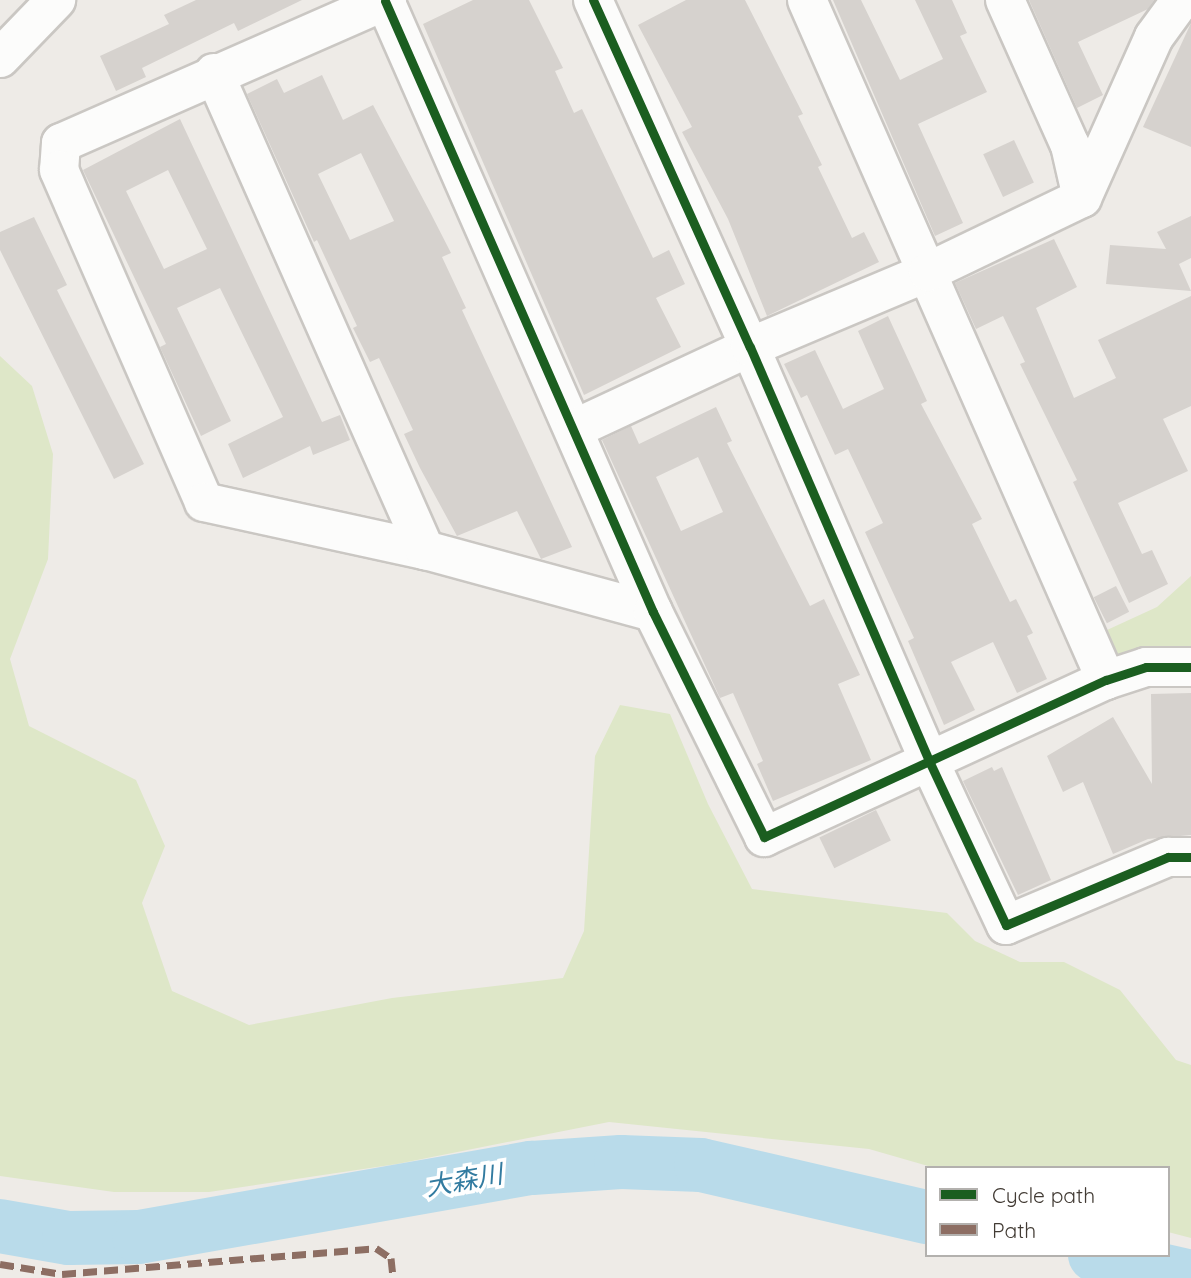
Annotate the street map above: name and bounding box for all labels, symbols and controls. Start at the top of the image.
water label: 大森川 [423,1158,505,1202]
legend [925,1166,1170,1257]
text: Cycle path [992,1182,1095,1208]
text: Path [992,1217,1036,1243]

